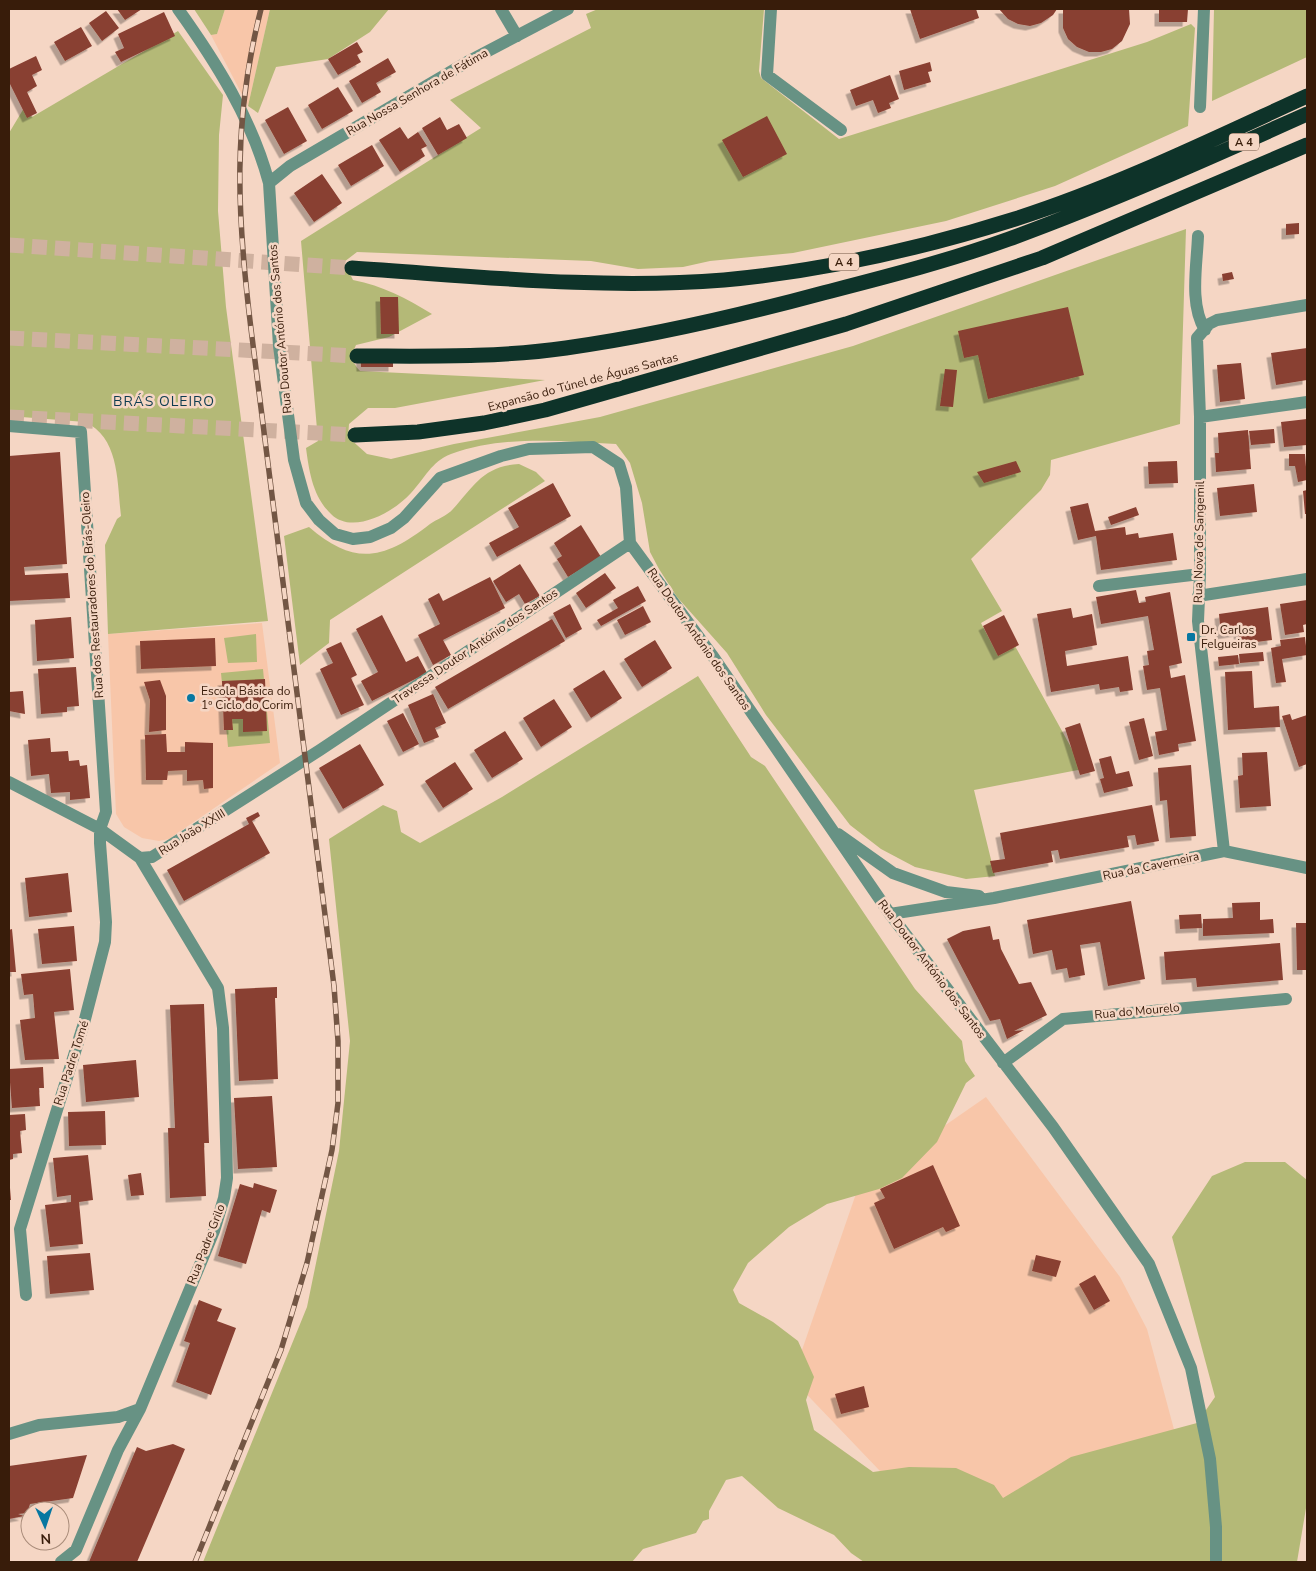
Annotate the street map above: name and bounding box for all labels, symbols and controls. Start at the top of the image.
street label: Rua Nossa Senhora de Fátima [343,45,491,139]
road number: A 4 [1229,134,1259,150]
street label: Rua Doutor António dos Santos [265,243,295,414]
road number: A 4 [829,253,859,270]
street label: Expansão do Túnel de Águas Santas [486,349,680,415]
district label: BRÁS OLEIRO [113,392,215,411]
street label: Rua Nova de Sangemil [1190,480,1208,603]
street label: Rua dos Restauradores do Brás-Oleiro [77,491,107,699]
street label: Rua Doutor António dos Santos [644,565,754,713]
street label: Travessa Doutor António dos Santos [389,584,561,707]
place label: Dr. Carlos Felgueiras [1201,622,1257,652]
marker: Dr. Carlos Felgueiras [1185,631,1197,643]
place label: Escola Básica do 1º Ciclo do Corim [201,683,293,713]
marker: Escola Básica do 1º Ciclo do Corim [185,692,197,704]
street label: Rua João XXIII [156,805,228,859]
street label: Rua da Caverneira [1101,848,1201,884]
street label: Rua Doutor António dos Santos [874,896,990,1042]
street label: Rua do Mourelo [1094,999,1181,1023]
street label: Rua Padre Tomé [50,1019,92,1107]
street label: Rua Padre Grilo [183,1201,229,1286]
north arrow [20,1501,70,1551]
text: N [40,1529,51,1548]

